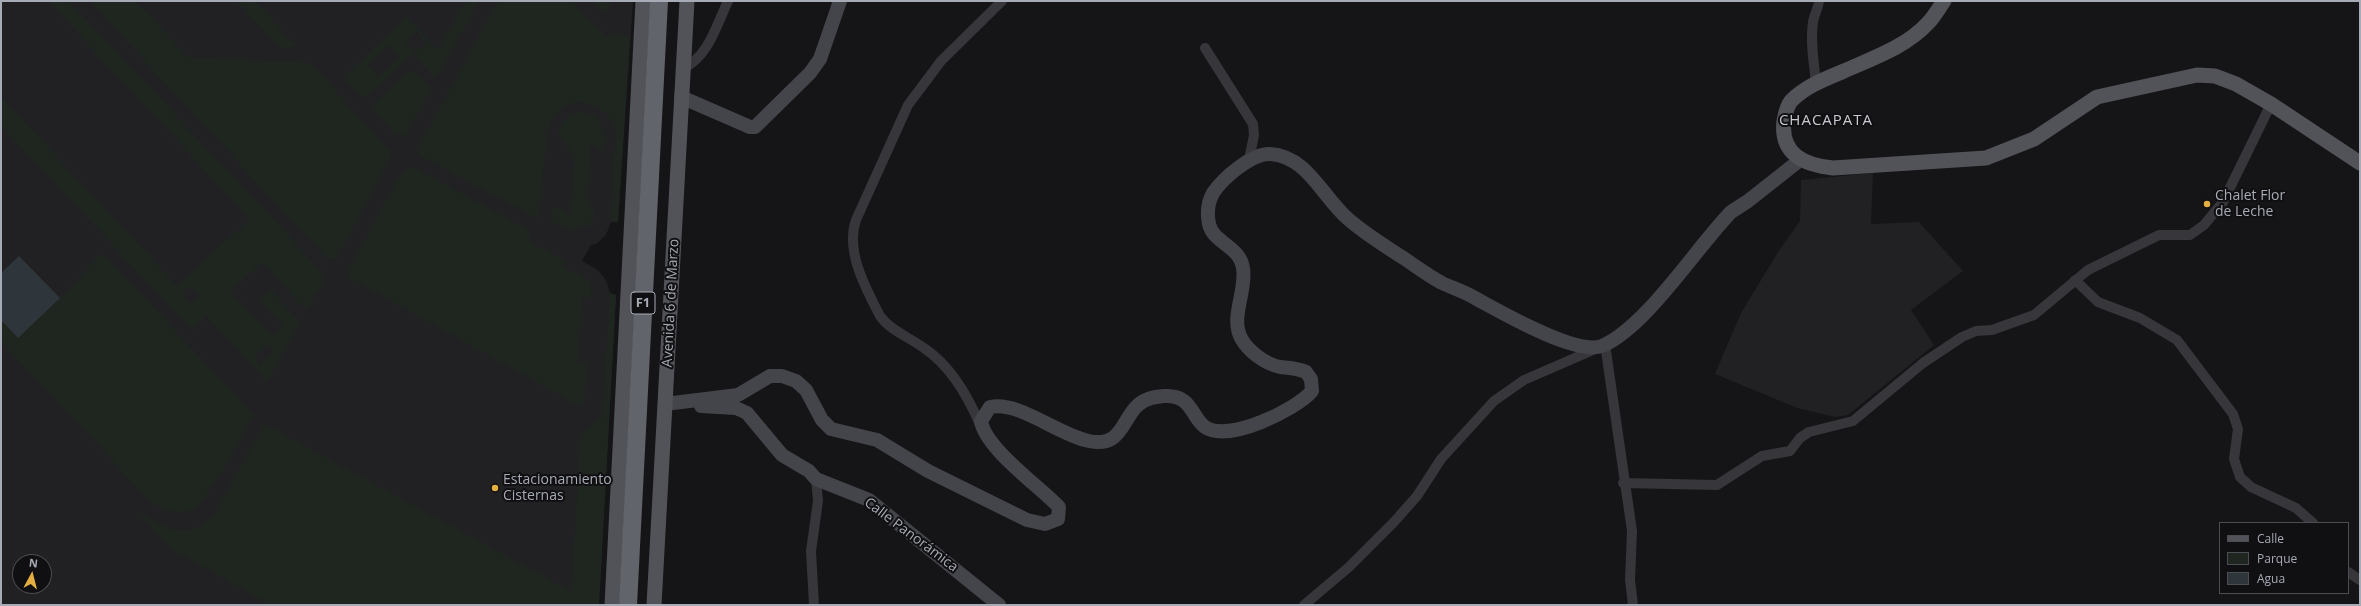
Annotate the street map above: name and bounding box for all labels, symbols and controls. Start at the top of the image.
district label: CHACAPATA [1779,112,1873,130]
place label: Chalet Flor de Leche [2215,188,2285,220]
marker: Chalet Flor de Leche [2202,199,2212,209]
street label: Avenida 6 de Marzo [659,238,683,368]
road number: F1 [631,292,655,314]
place label: Estacionamiento Cisternas [503,472,612,504]
marker: Estacionamiento Cisternas [490,483,500,493]
street label: Calle Panorámica [861,494,961,576]
legend [2219,522,2349,594]
text: Calle [2257,530,2284,547]
text: Parque [2257,550,2297,567]
north arrow [12,554,52,594]
text: N [28,555,39,571]
text: Agua [2257,570,2285,587]

